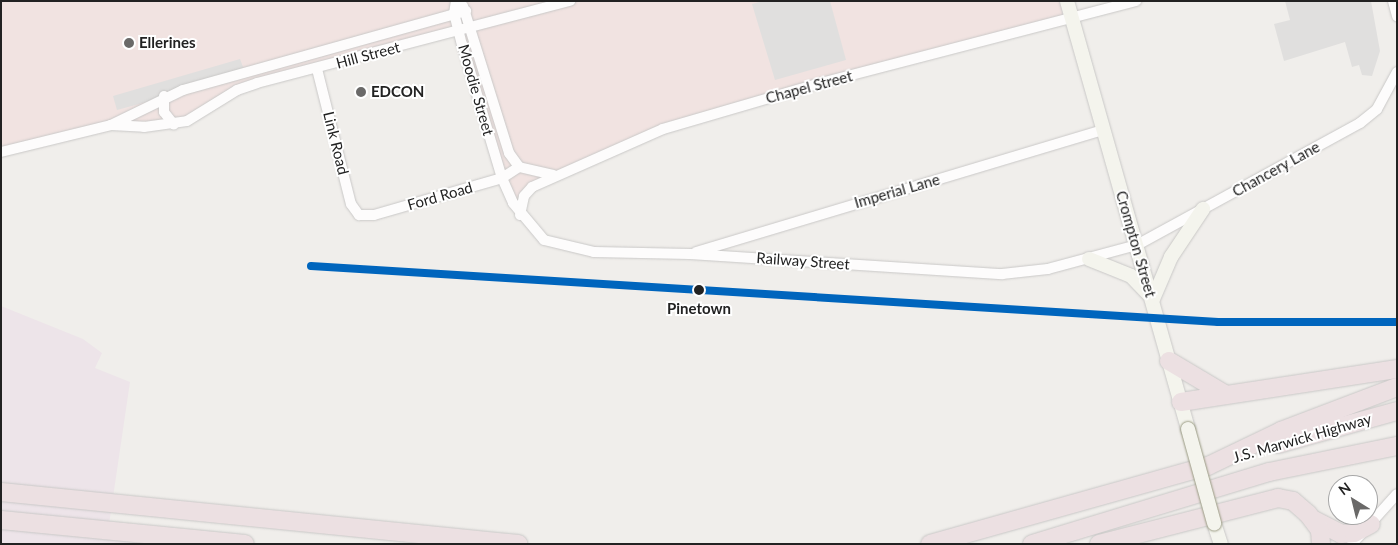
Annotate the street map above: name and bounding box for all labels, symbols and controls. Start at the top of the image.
place label: Ellerines [139,34,196,52]
marker: Ellerines [123,37,135,49]
street label: Hill Street [334,38,402,72]
street label: Moodie Street [454,42,498,138]
street label: Chapel Street [764,67,854,107]
place label: EDCON [371,83,424,101]
marker: EDCON [355,86,367,98]
street label: Link Road [319,110,353,176]
street label: Chancery Lane [1229,137,1323,201]
street label: Imperial Lane [852,170,942,212]
street label: Ford Road [405,178,475,214]
street label: Crompton Street [1112,189,1160,299]
street label: Railway Street [756,249,850,273]
marker: Pinetown [690,281,708,299]
place label: Pinetown [667,300,731,318]
street label: J.S. Marwick Highway [1230,410,1374,466]
north arrow [1328,475,1378,525]
text: N [1335,478,1354,498]

